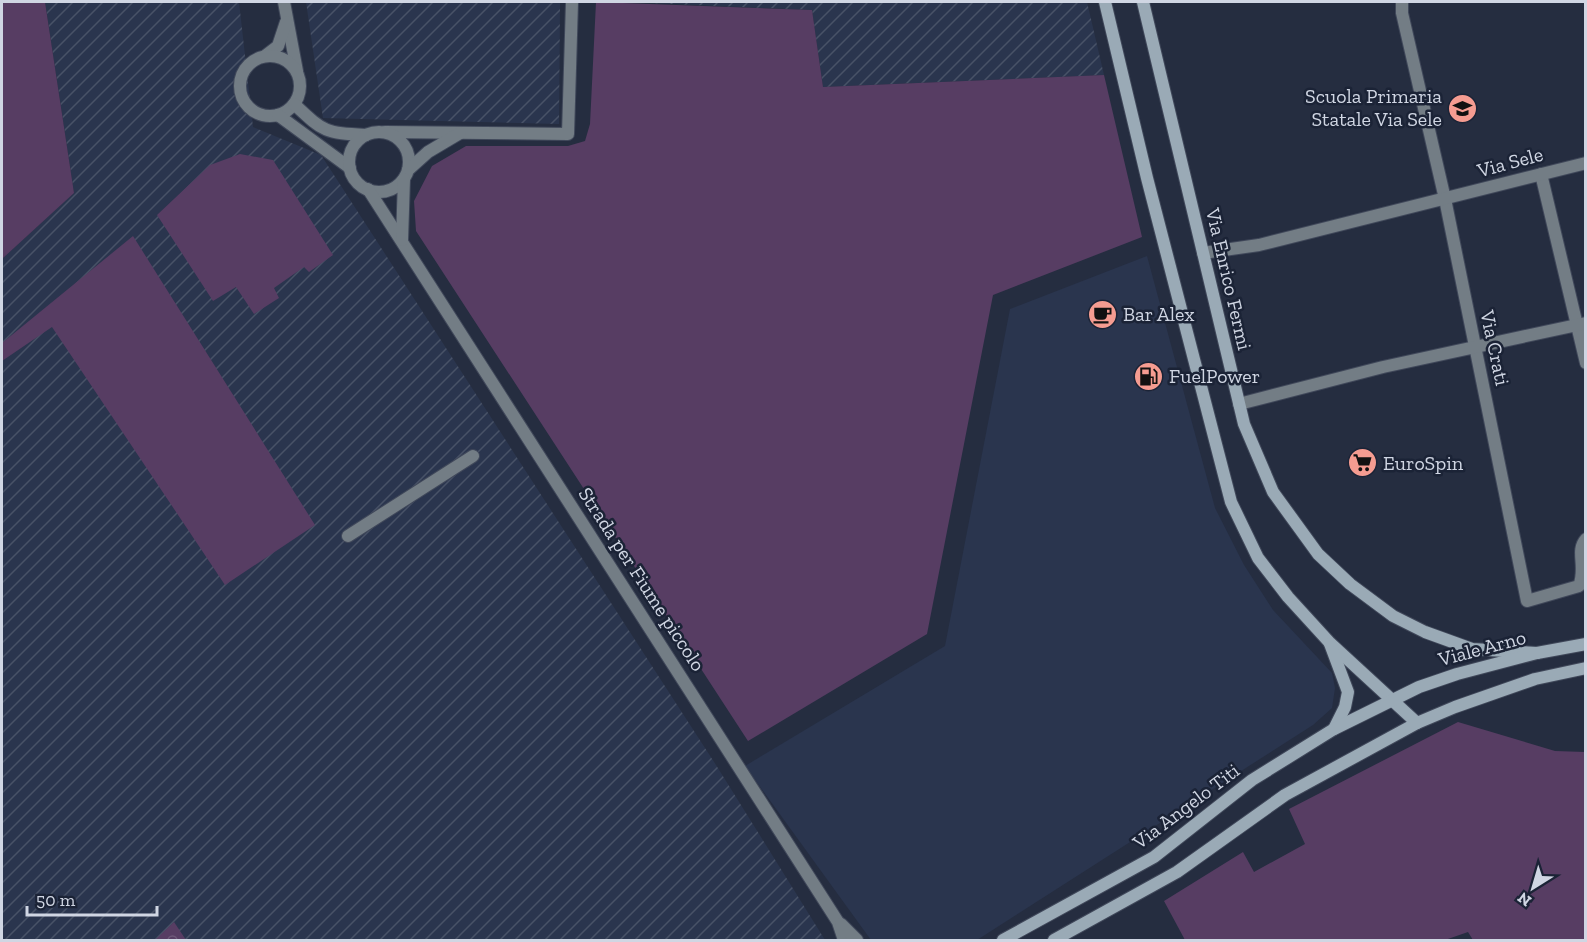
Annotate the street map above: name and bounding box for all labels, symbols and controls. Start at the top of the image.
place label: Scuola Primaria Statale Via Sele [1305,84,1442,131]
school or university icon: Scuola Primaria Statale Via Sele [1447,92,1479,124]
street label: Via Sele [1474,142,1546,183]
street label: Via Enrico Fermi [1201,205,1257,353]
cafe icon: Bar Alex [1086,298,1118,330]
place label: Bar Alex [1123,302,1195,326]
street label: Via Crati [1475,307,1515,388]
fuel station icon: FuelPower [1132,360,1164,392]
place label: FuelPower [1169,364,1260,388]
supermarket icon: EuroSpin [1346,447,1378,479]
place label: EuroSpin [1383,451,1464,475]
street label: Strada per Fiume piccolo [574,483,710,675]
street label: Viale Arno [1435,625,1528,671]
street label: Via Angelo Titi [1127,758,1244,854]
north arrow [1503,858,1563,918]
scale bar [27,879,158,917]
text: N [1514,888,1535,911]
text: 50 m [36,889,76,911]

